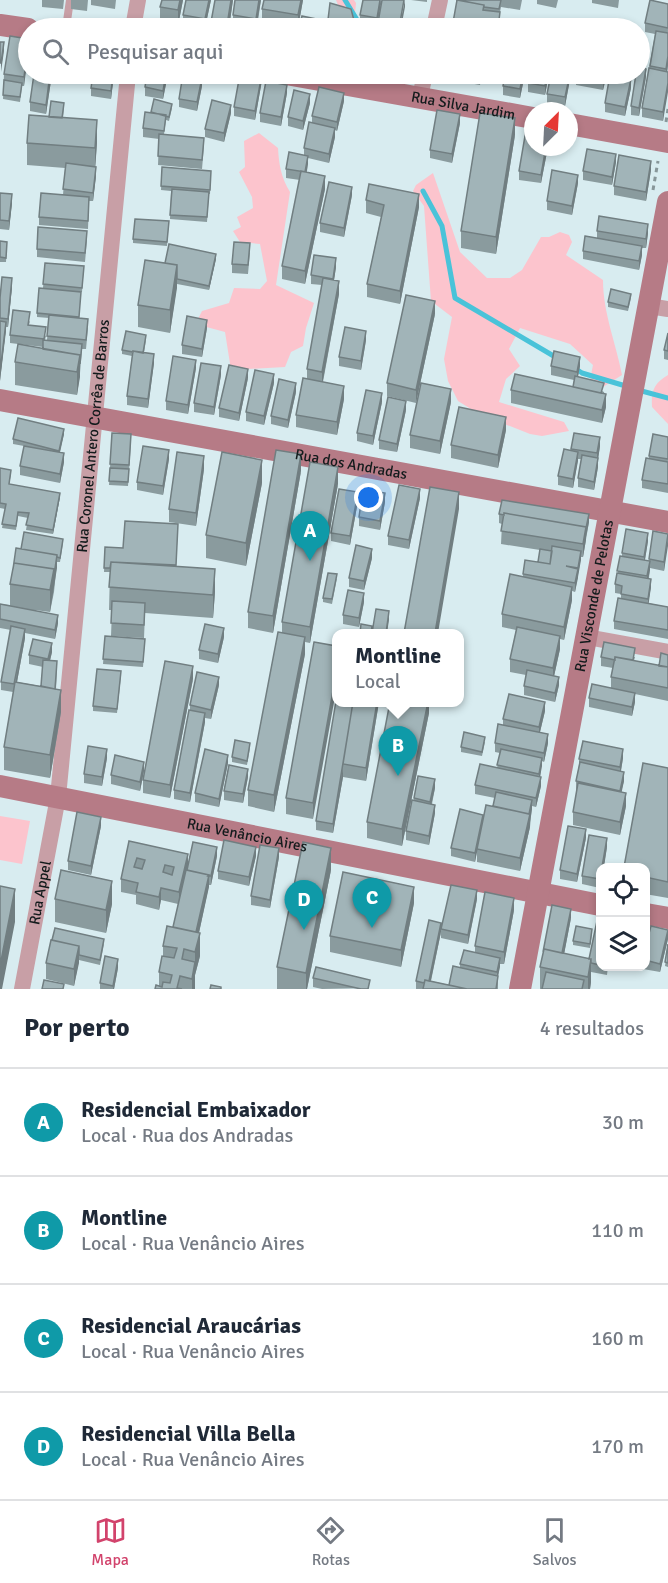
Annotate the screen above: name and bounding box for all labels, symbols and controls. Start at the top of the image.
search box [18,18,650,84]
icon: search [39,35,72,68]
text: Pesquisar aqui [87,38,223,65]
street label: Rua Silva Jardim [410,87,517,124]
north arrow [524,102,578,156]
street label: Rua Coronel Antero Corrêa de Barros [73,318,113,553]
street label: Rua dos Andradas [294,445,409,483]
your location [354,483,383,512]
pin: A [290,512,330,561]
street label: Rua Visconde de Pelotas [571,518,617,674]
popup [332,629,464,707]
text: Montline [355,642,441,669]
text: Local [355,669,401,694]
pin: B [378,726,418,776]
street label: Rua Venâncio Aires [185,814,309,856]
street label: Rua Appel [25,859,55,926]
map controls [596,863,650,971]
button: locate [596,863,650,917]
pin: C [352,878,392,928]
pin: D [284,880,324,930]
button: layers [596,917,650,971]
text: Por perto [24,1012,130,1044]
text: 4 resultados [540,1016,644,1041]
text: Residencial Embaixador [81,1096,310,1123]
text: A [37,1110,50,1135]
text: 30 m [602,1110,644,1135]
text: Local · Rua dos Andradas [81,1123,293,1148]
text: Montline [81,1204,167,1231]
text: B [37,1218,50,1243]
text: 110 m [591,1218,644,1243]
text: Local · Rua Venâncio Aires [81,1231,304,1256]
text: Residencial Araucárias [81,1312,301,1339]
text: C [37,1326,50,1351]
text: 160 m [591,1326,644,1351]
text: Local · Rua Venâncio Aires [81,1339,304,1364]
text: Residencial Villa Bella [81,1420,296,1447]
text: D [37,1434,50,1459]
text: 170 m [591,1434,644,1459]
text: Local · Rua Venâncio Aires [81,1447,304,1472]
tab: Mapa [91,1514,129,1570]
tab: Rotas [312,1514,350,1570]
tab: Salvos [533,1514,577,1570]

